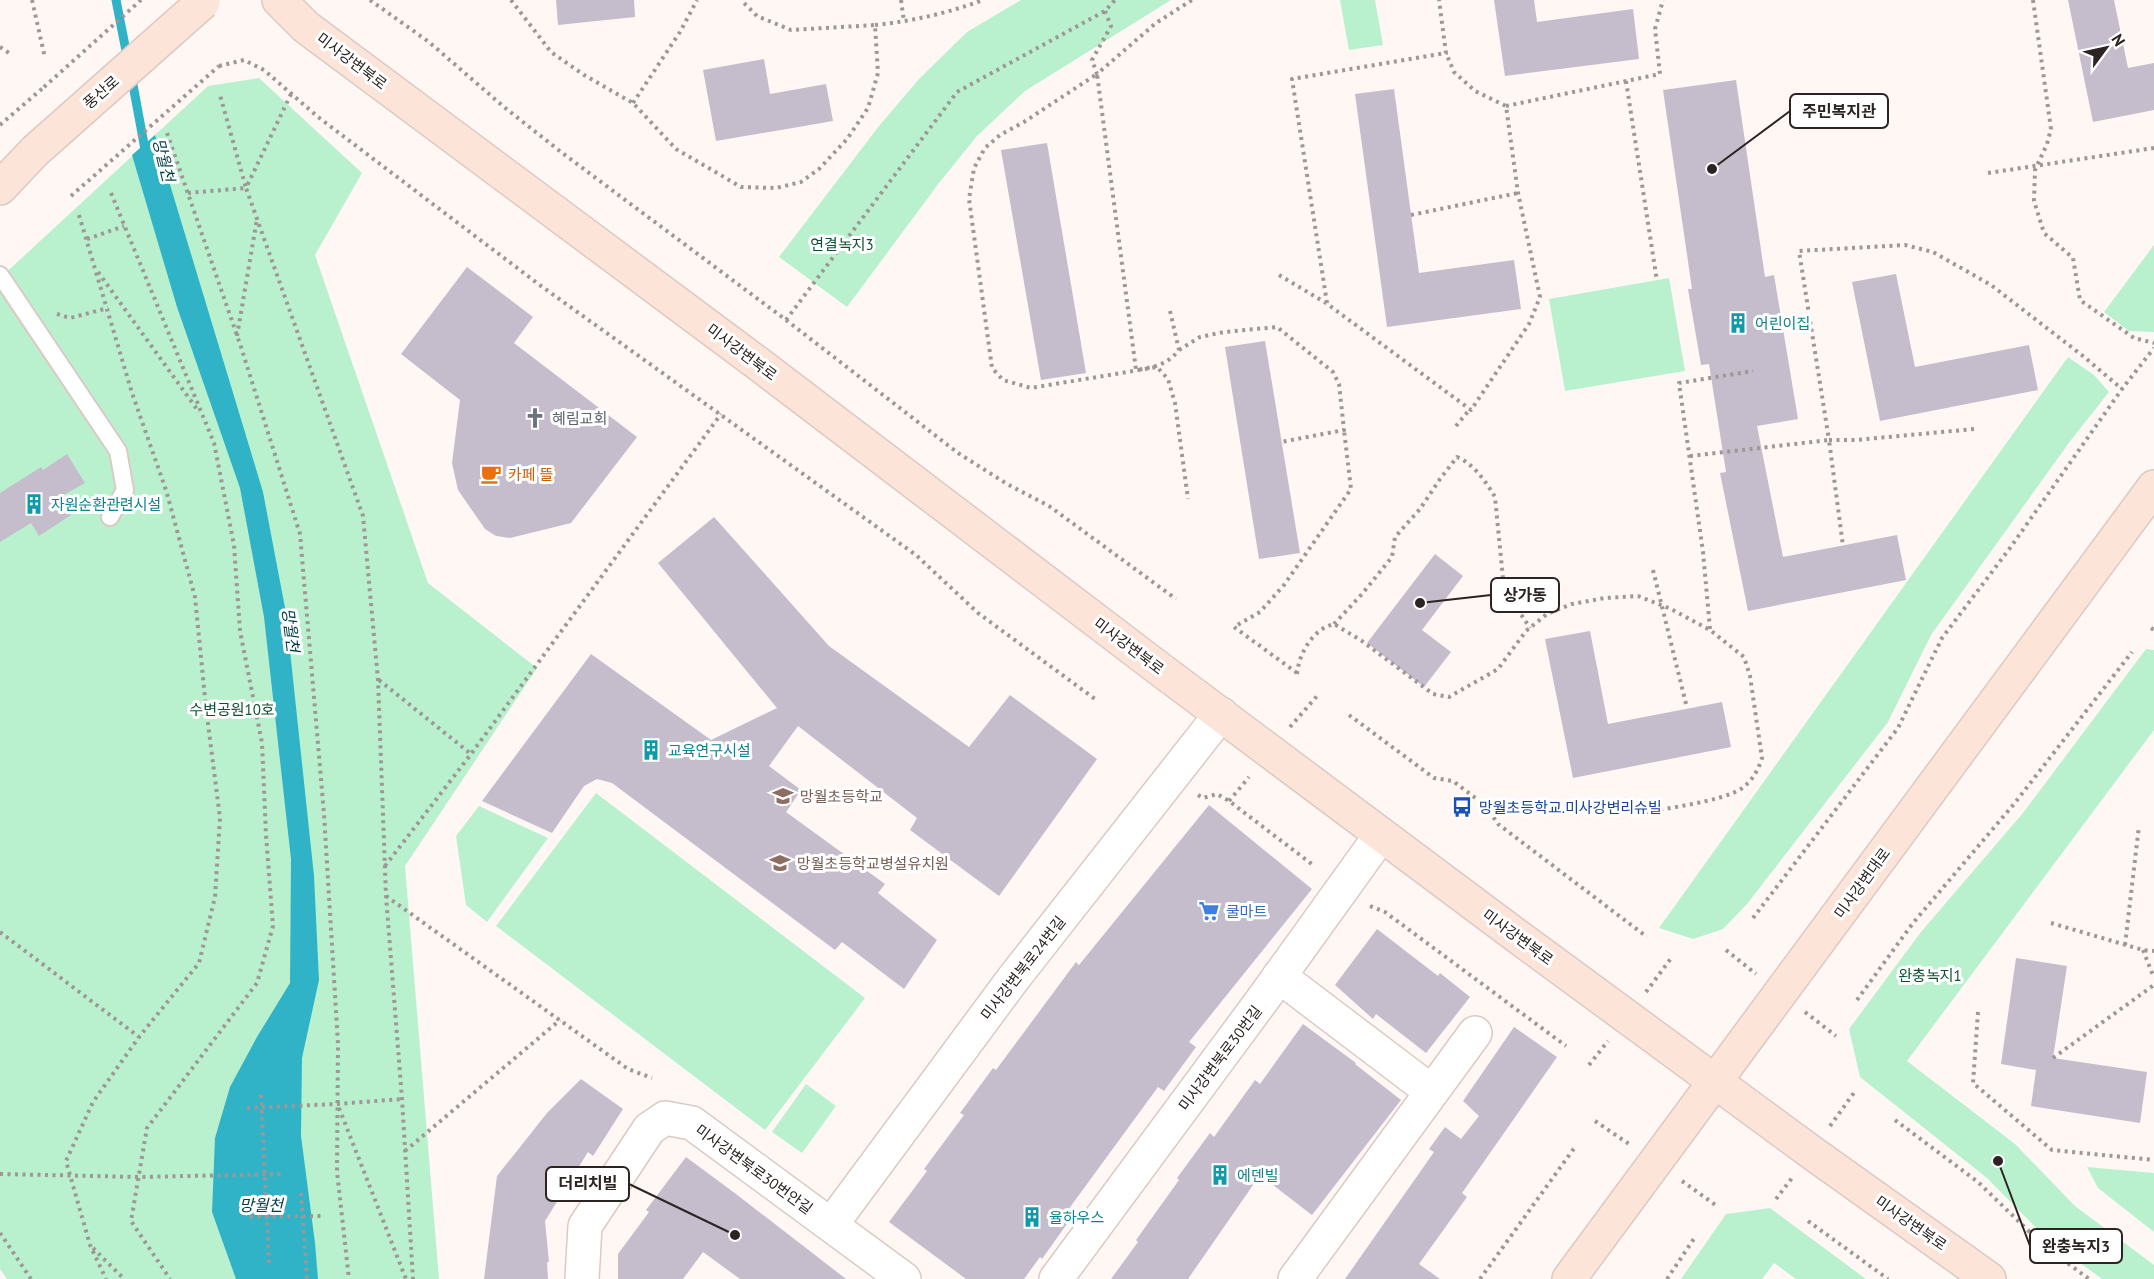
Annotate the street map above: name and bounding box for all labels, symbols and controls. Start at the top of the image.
north arrow [2076,18,2136,78]
street label: 미사강변북로 [313,28,391,94]
text: N [2107,30,2130,50]
street label: 풍산로 [79,71,123,113]
callout: 주민복지관 [1790,94,1888,128]
text: 주민복지관 [1802,101,1876,121]
water label: 망월천 [149,136,180,186]
park label: 연결녹지3 [810,235,874,254]
building icon: 어린이집 [1726,311,1750,335]
place label: 어린이집 [1755,314,1810,333]
street label: 미사강변북로 [703,319,781,385]
church icon: 혜림교회 [523,406,547,430]
place label: 혜림교회 [552,409,607,428]
cafe icon: 카페 뜰 [479,462,503,486]
place label: 카페 뜰 [508,465,553,484]
building icon: 자원순환관련시설 [22,492,46,516]
place label: 자원순환관련시설 [51,495,161,514]
callout: 상가동 [1491,578,1559,612]
text: 상가동 [1503,585,1547,605]
water label: 망월천 [278,607,304,655]
street label: 미사강변북로 [1090,613,1168,679]
park label: 수변공원10호 [189,700,275,719]
building icon: 교육연구시설 [639,738,663,762]
place label: 교육연구시설 [668,741,751,760]
school or university icon: 망월초등학교 [771,784,795,808]
place label: 망월초등학교 [800,787,883,806]
bus stop icon: 망월초등학교.미사강변리슈빌 [1450,795,1474,819]
place label: 망월초등학교.미사강변리슈빌 [1479,798,1662,817]
street label: 미사강변대로 [1830,844,1894,922]
school or university icon: 망월초등학교병설유치원 [768,851,792,875]
place label: 망월초등학교병설유치원 [797,854,949,873]
supermarket icon: 쿨마트 [1197,899,1221,923]
place label: 쿨마트 [1226,902,1268,921]
street label: 미사강변북로 [1479,905,1557,969]
street label: 미사강변북로24번길 [976,912,1070,1024]
park label: 완충녹지1 [1898,966,1962,985]
street label: 미사강변북로30번길 [1174,1002,1266,1114]
street label: 미사강변북로30번안길 [692,1120,816,1218]
building icon: 에덴빌 [1208,1163,1232,1187]
place label: 에덴빌 [1237,1166,1278,1185]
callout: 더리치빌 [546,1167,629,1201]
text: 더리치빌 [559,1173,617,1193]
street label: 미사강변북로 [1872,1191,1950,1255]
water label: 망월천 [239,1195,285,1215]
building icon: 율하우스 [1020,1205,1044,1229]
place label: 율하우스 [1049,1208,1104,1227]
callout: 완충녹지3 [2030,1229,2122,1263]
text: 완충녹지3 [2042,1236,2110,1256]

